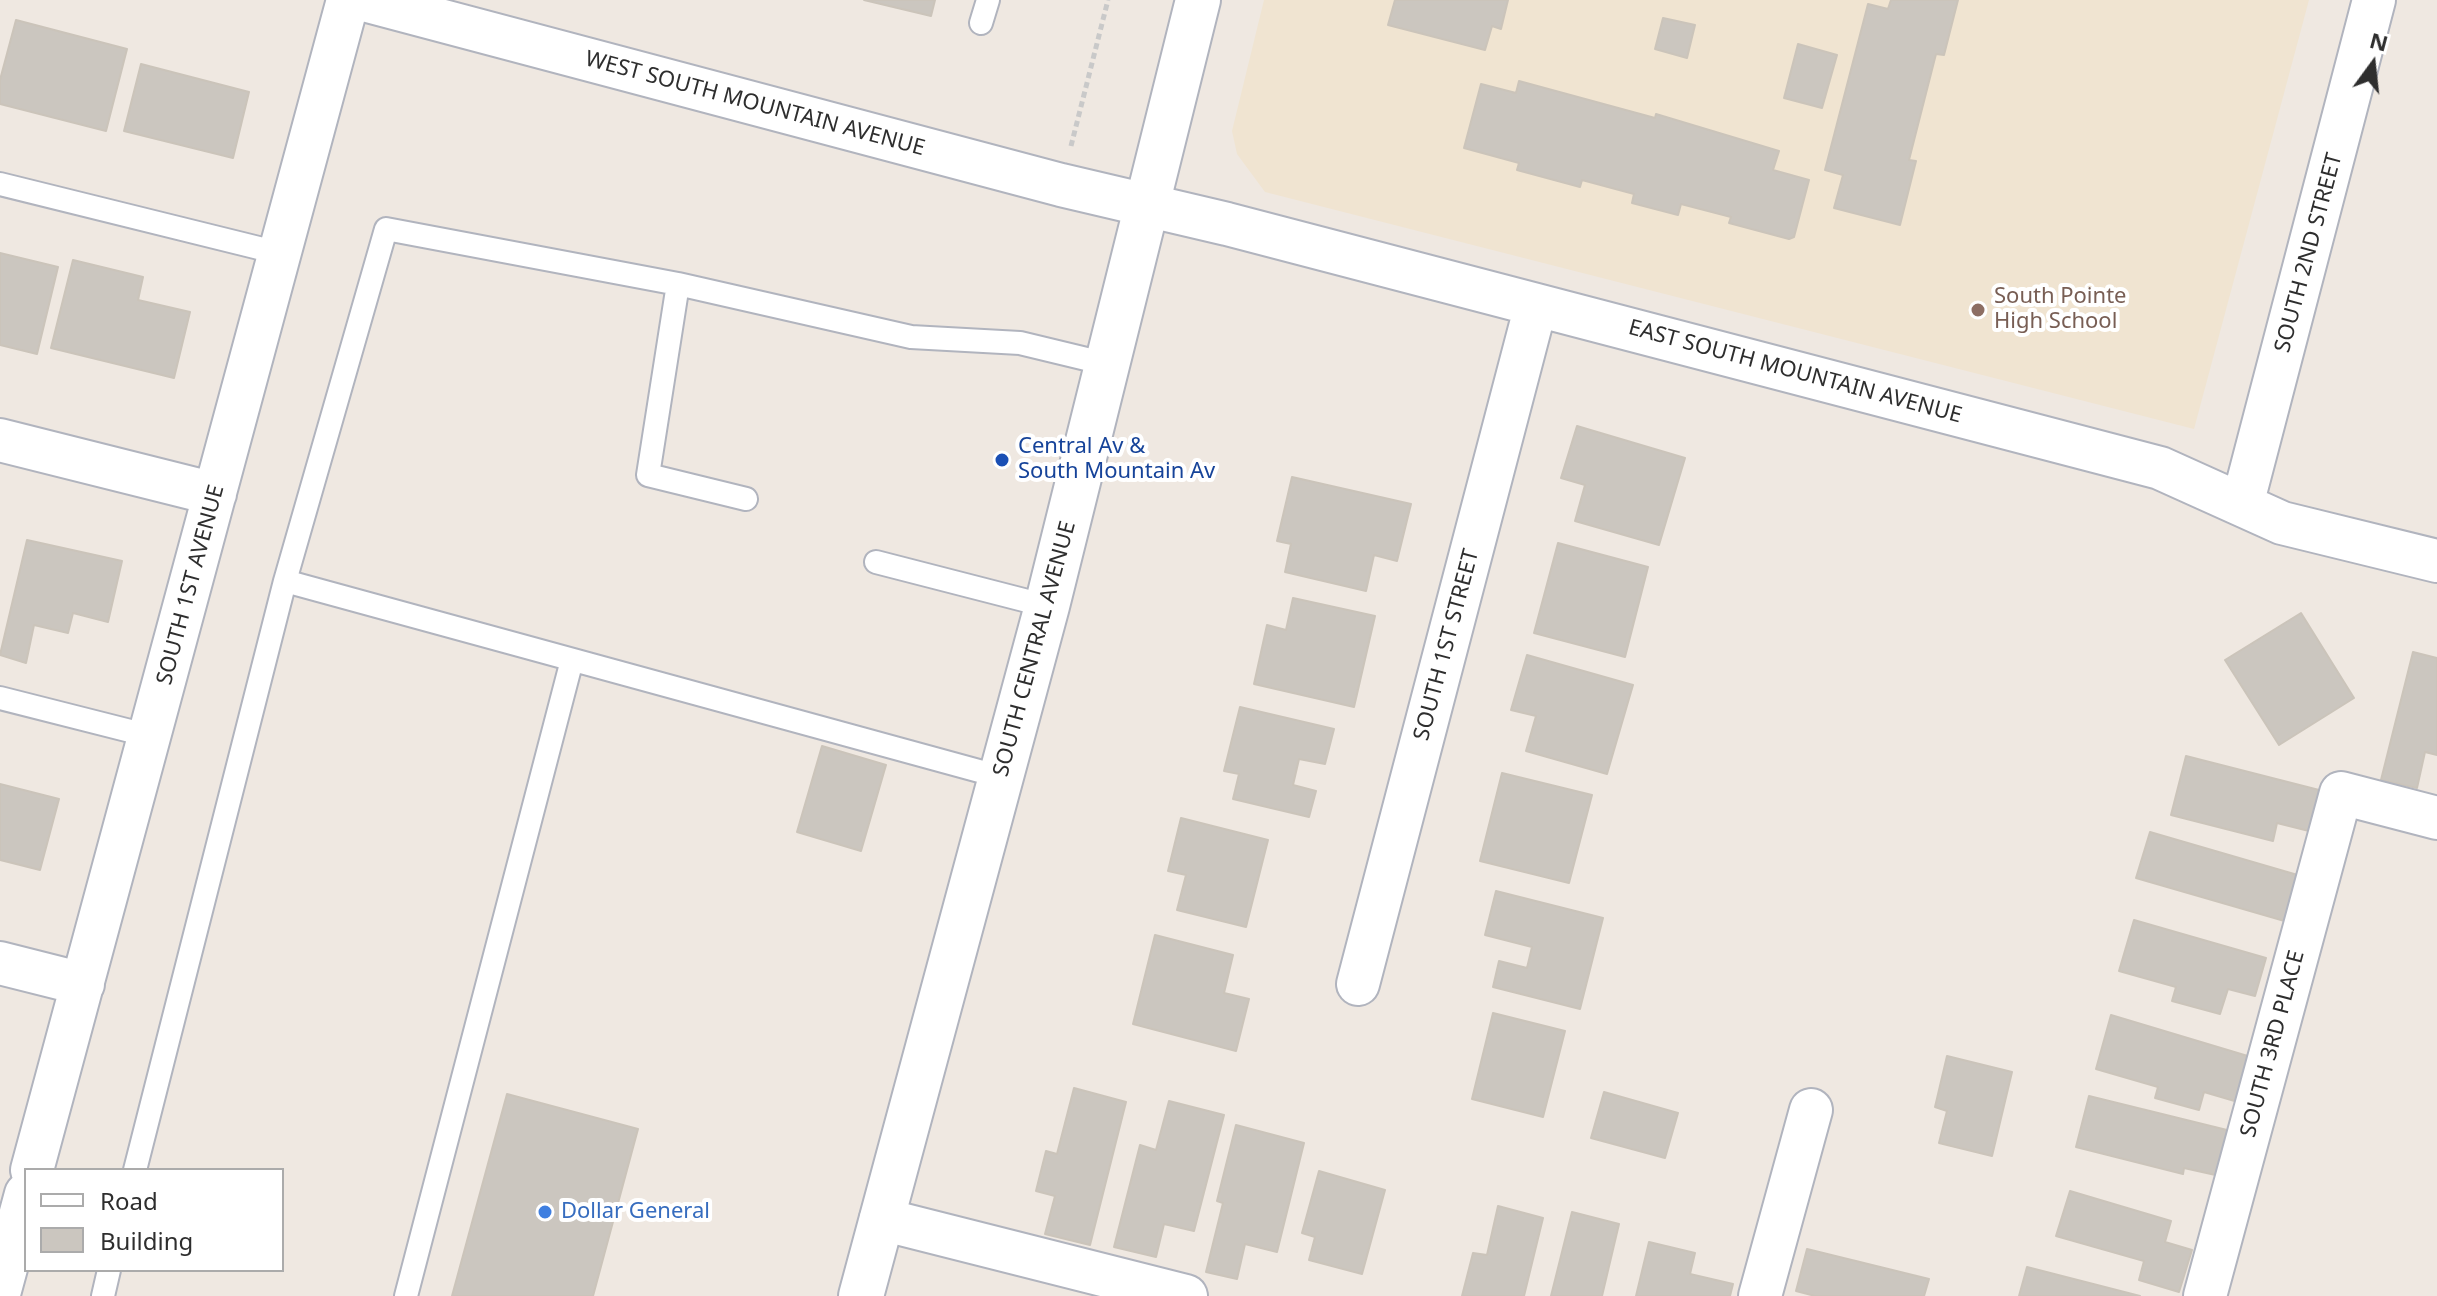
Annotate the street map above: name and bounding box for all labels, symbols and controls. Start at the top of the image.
north arrow [2333,24,2413,104]
text: N [2367,24,2392,58]
street label: WEST SOUTH MOUNTAIN AVENUE [582,46,928,162]
street label: SOUTH 2ND STREET [2270,150,2348,356]
place label: South Pointe High School [1994,284,2126,336]
marker: South Pointe High School [1969,301,1987,319]
street label: EAST SOUTH MOUNTAIN AVENUE [1625,315,1965,429]
place label: Central Av & South Mountain Av [1018,434,1215,486]
marker: Central Av & South Mountain Av [993,451,1011,469]
street label: SOUTH 1ST AVENUE [152,482,230,688]
street label: SOUTH CENTRAL AVENUE [988,518,1082,780]
street label: SOUTH 1ST STREET [1409,546,1485,744]
street label: SOUTH 3RD PLACE [2235,948,2311,1140]
legend [24,1168,284,1272]
text: Road [100,1184,158,1217]
place label: Dollar General [561,1199,710,1225]
marker: Dollar General [536,1203,554,1221]
text: Building [100,1224,193,1257]

